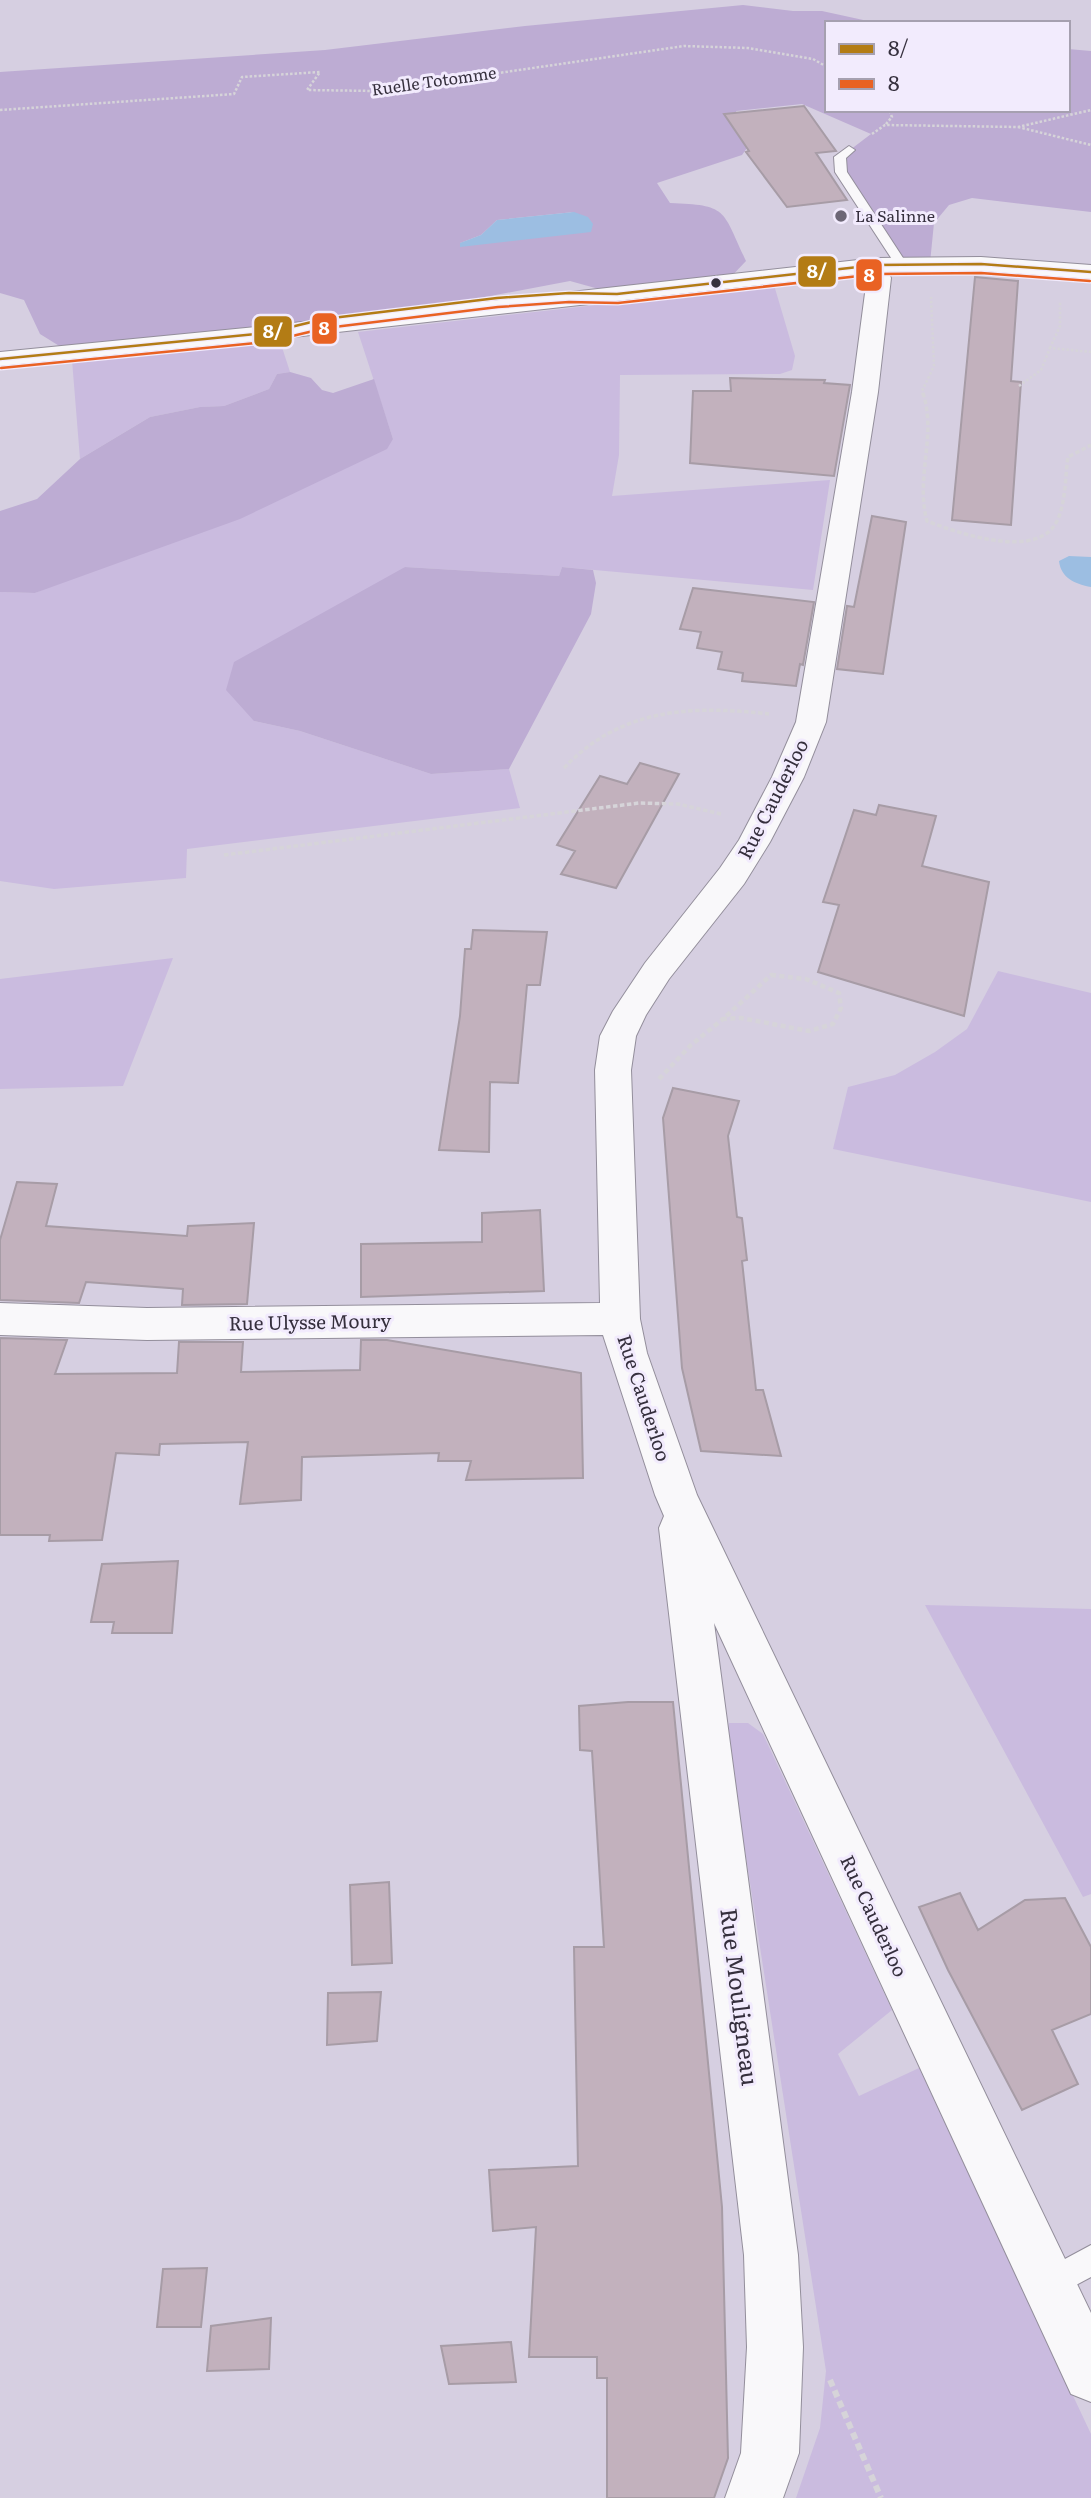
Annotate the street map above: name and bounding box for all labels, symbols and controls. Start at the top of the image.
legend [825,21,1070,112]
text: 8/ [888,31,909,62]
street label: Ruelle Totomme [370,59,498,101]
text: 8 [888,66,900,97]
place label: La Salinne [855,203,935,227]
marker: La Salinne [833,208,849,224]
line badge: 8/ [797,255,837,288]
text: 8/ [807,256,827,284]
line badge: 8 [855,258,883,292]
text: 8 [863,260,875,288]
unlabelled marker [709,276,723,290]
line badge: 8 [311,312,338,345]
text: 8 [318,313,330,341]
line badge: 8/ [253,315,293,348]
text: 8/ [263,316,283,344]
street label: Rue Cauderloo [730,734,814,864]
street label: Rue Ulysse Moury [228,1306,392,1336]
street label: Rue Cauderloo [611,1331,679,1465]
street label: Rue Cauderloo [834,1850,915,1981]
street label: Rue Mouligneau [713,1906,769,2088]

